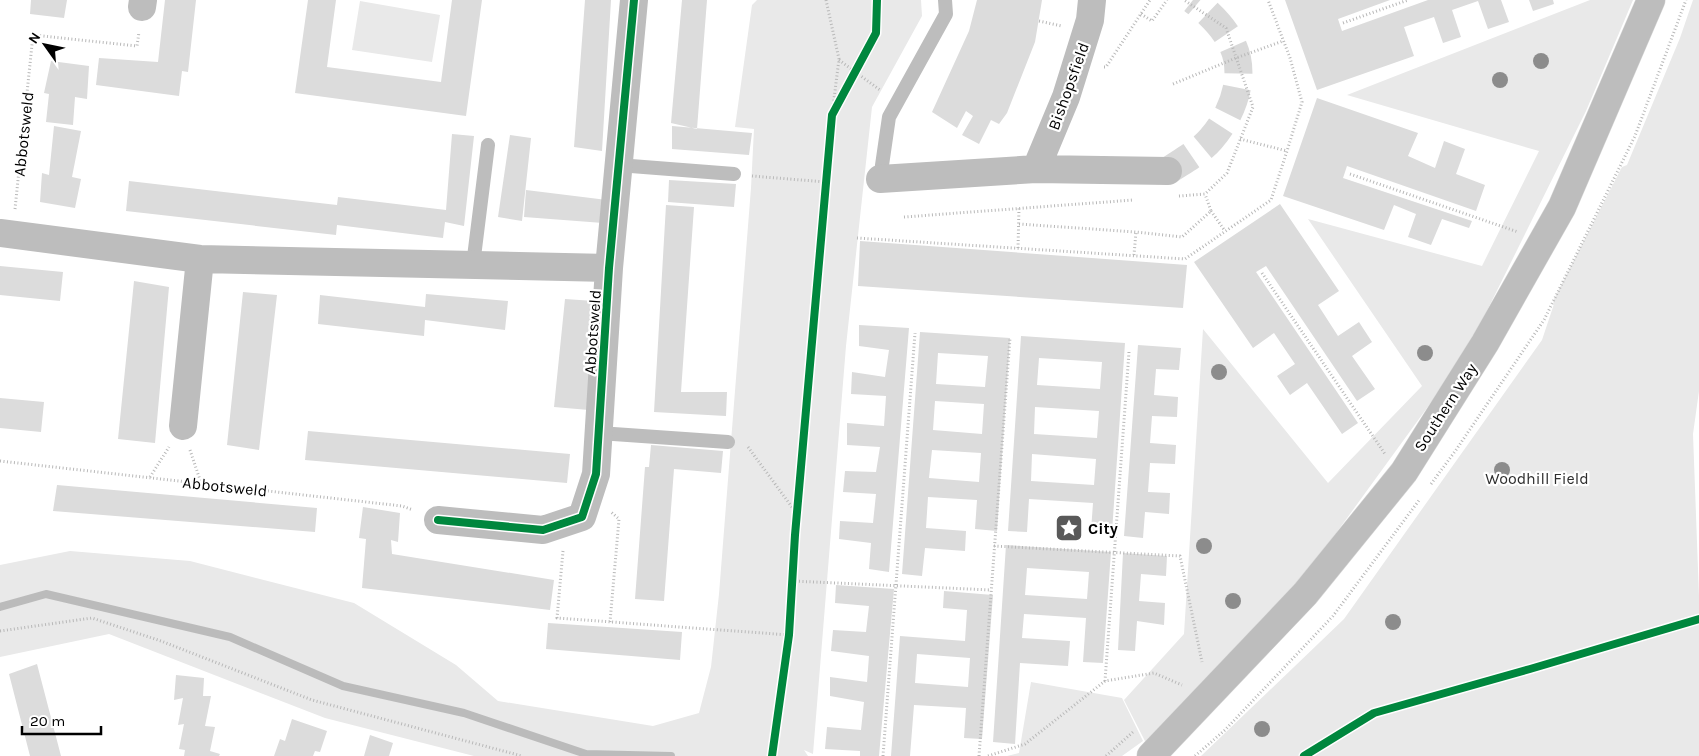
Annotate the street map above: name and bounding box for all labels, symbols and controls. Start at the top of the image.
north arrow [20,20,70,70]
text: N [25,29,44,47]
street label: Bishopsfield [1044,40,1093,133]
street label: Abbotsweld [10,91,37,177]
street label: Abbotsweld [580,289,605,375]
street label: Southern Way [1410,359,1481,455]
park label: Woodhill Field [1485,469,1589,488]
street label: Abbotsweld [182,473,268,500]
place icon: City [1054,513,1084,543]
place label: City [1088,519,1118,538]
scale bar [22,704,101,736]
text: 20 m [30,712,65,730]

